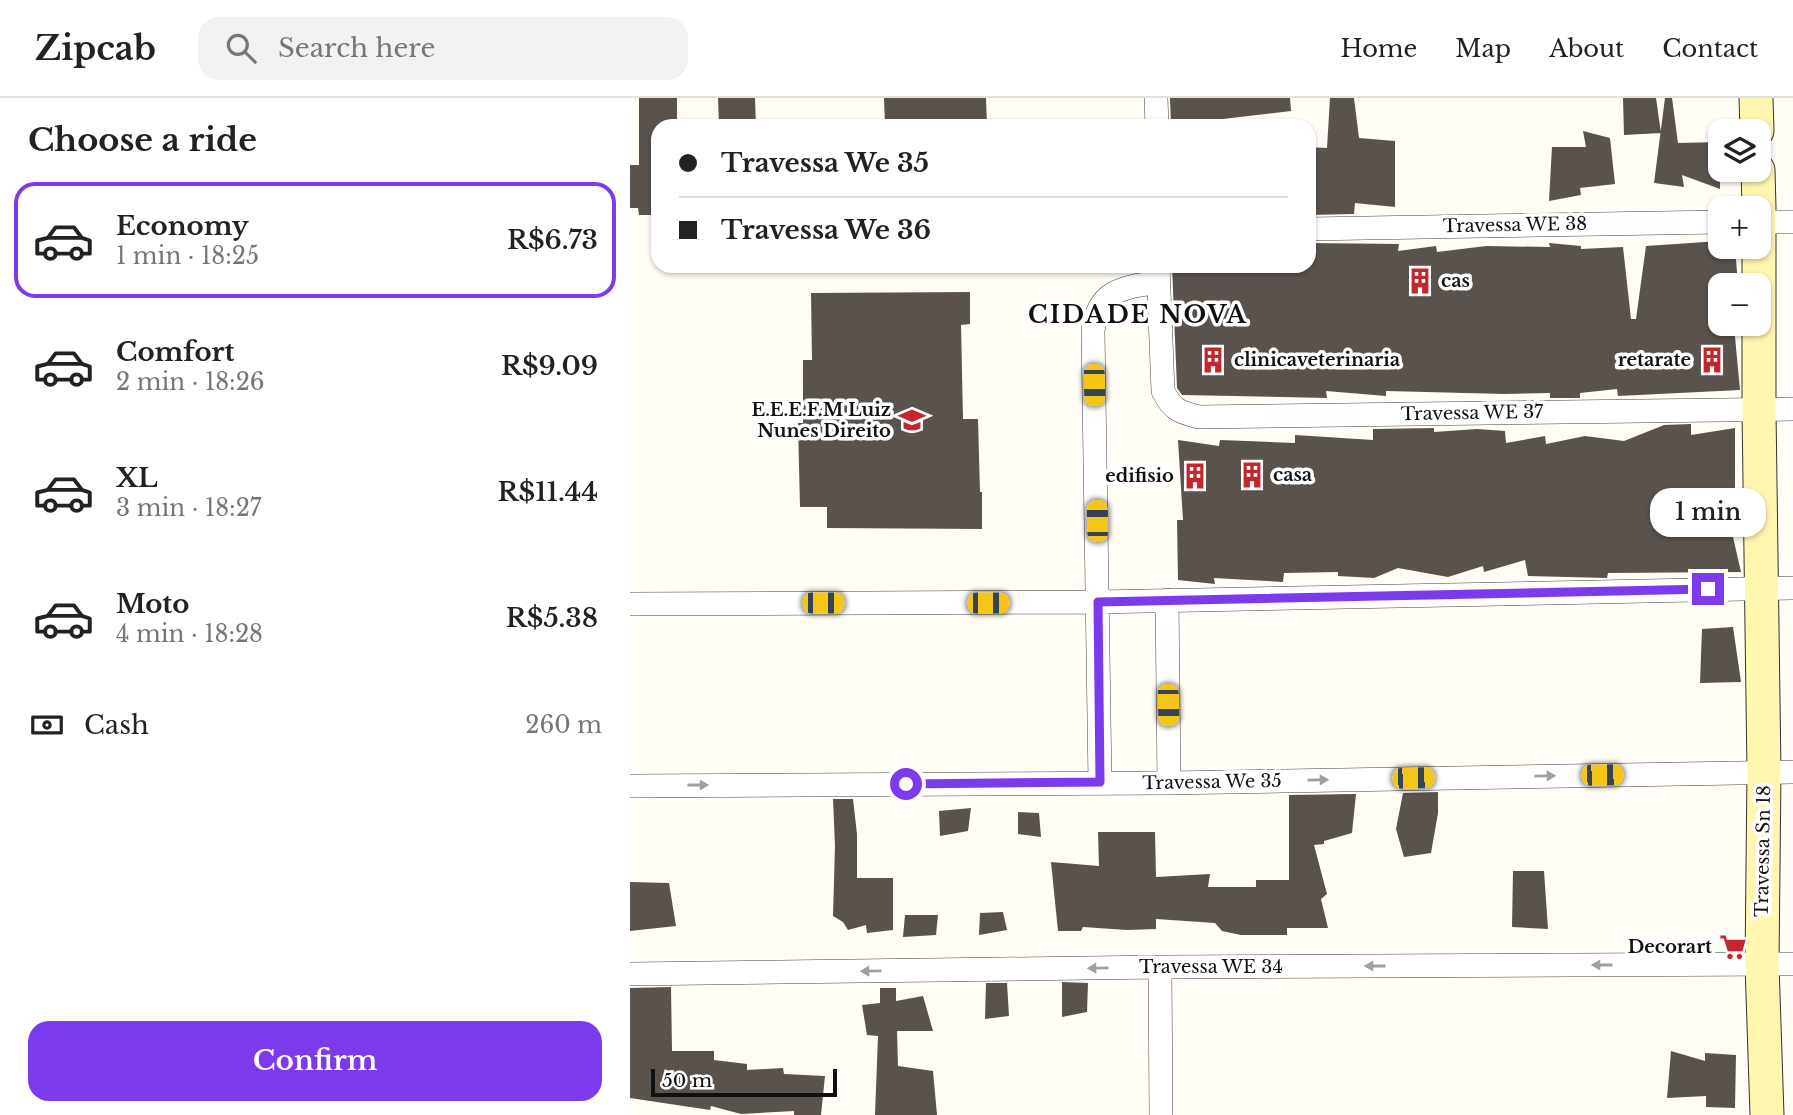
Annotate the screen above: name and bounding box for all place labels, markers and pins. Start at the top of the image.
building icon: cas [1405,266,1435,296]
place label: cas [1441,270,1470,292]
building icon: clinicaveterinaria [1198,345,1228,375]
building icon: retarate [1697,345,1727,375]
place label: clinicaveterinaria [1234,349,1401,371]
place label: retarate [1618,349,1691,371]
place label: E.E.E.F.M Luiz Nunes Direito [751,399,891,442]
school or university icon: E.E.E.F.M Luiz Nunes Direito [897,405,927,435]
building icon: casa [1237,460,1267,490]
building icon: edifisio [1180,461,1210,491]
place label: casa [1273,464,1313,486]
place label: edifisio [1105,465,1174,487]
supermarket icon: Decorart [1718,932,1748,962]
place label: Decorart [1628,936,1712,958]

